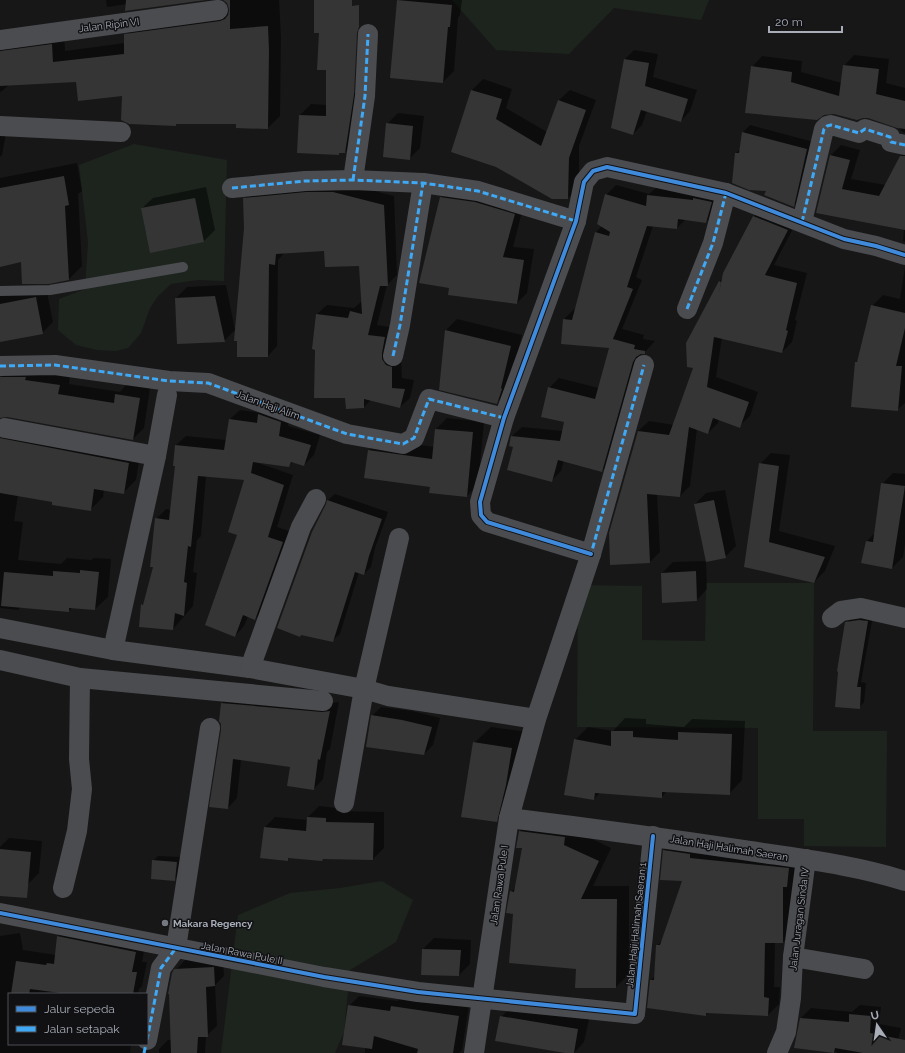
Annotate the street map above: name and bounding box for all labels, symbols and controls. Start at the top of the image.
scale bar [769,8,842,34]
text: 20 m [775,15,803,29]
street label: Jalan Ripin VI [78,16,140,34]
street label: Jalan Haji Alim [235,388,301,422]
street label: Jalan Haji Halimah Saeran [669,833,789,863]
street label: Jalan Rawa Pule I [488,845,510,925]
street label: Jalan Haji Halimah Saeran 1 [624,861,648,988]
street label: Jalan Juragan Sinda IV [787,867,811,971]
marker: Makara Regency [160,918,170,928]
place label: Makara Regency [173,918,253,929]
street label: Jalan Rawa Pule II [200,940,284,966]
legend [8,993,148,1045]
text: Jalur sepeda [44,1002,115,1016]
north arrow [857,1005,897,1045]
text: U [869,1008,880,1023]
text: Jalan setapak [44,1022,120,1036]

